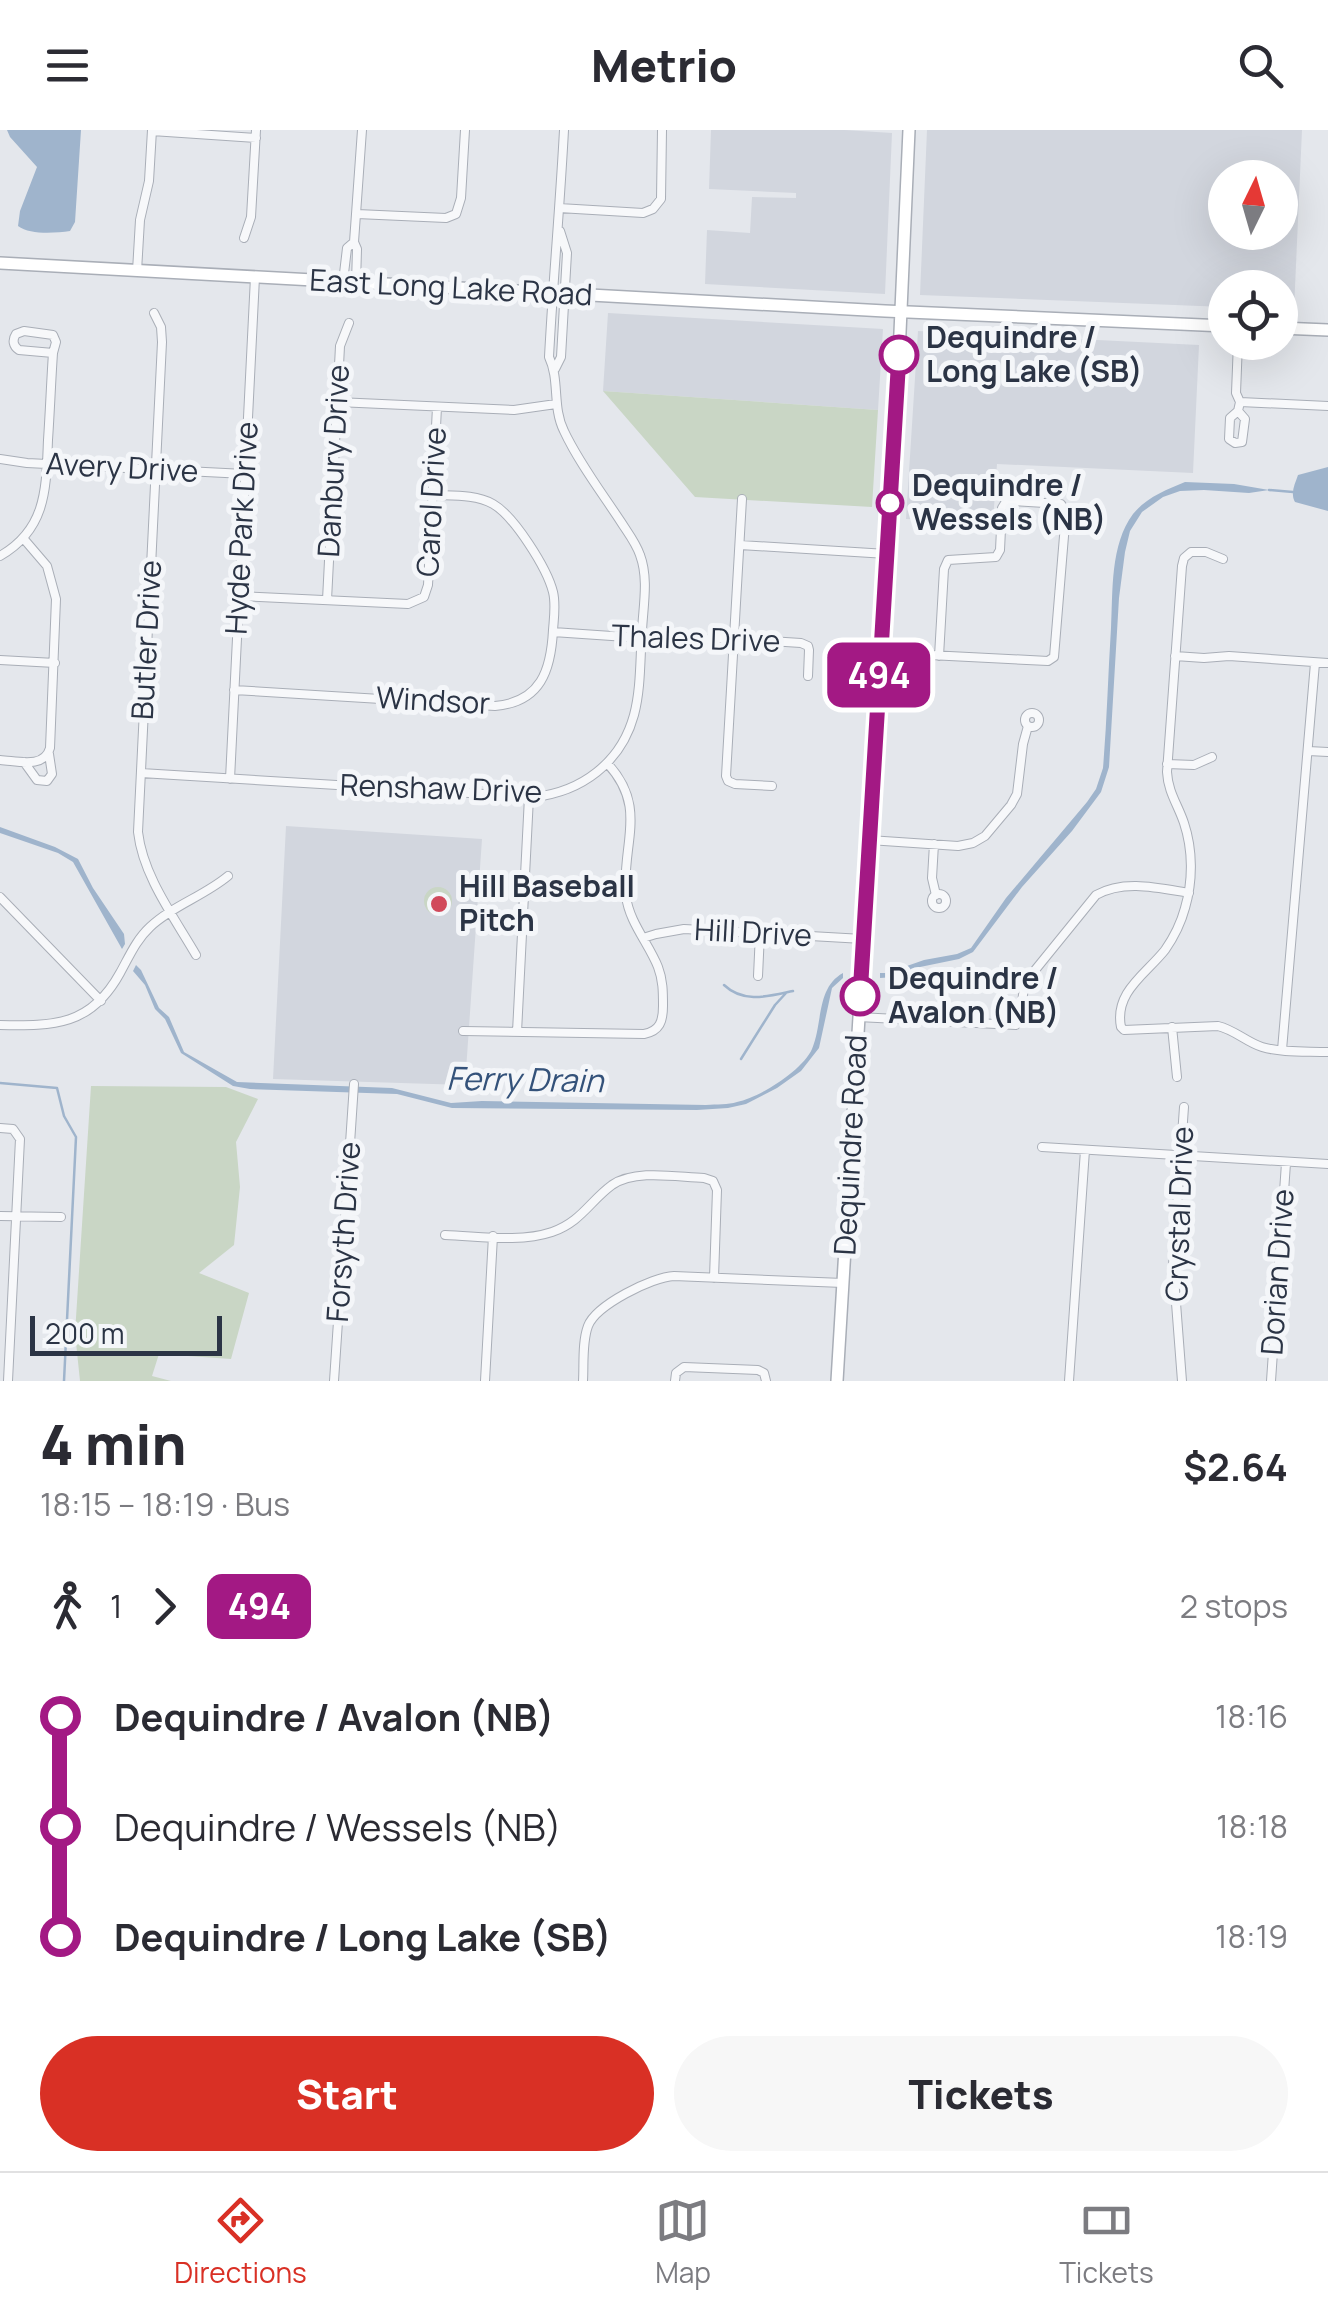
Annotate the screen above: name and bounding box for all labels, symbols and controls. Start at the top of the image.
text: Metrio [591,34,737,96]
icon: menu [40,38,95,93]
icon: search [1233,38,1288,93]
north arrow [1208,160,1298,250]
map controls [1208,160,1298,360]
street label: East Long Lake Road [309,259,594,314]
button: locate [1208,270,1298,360]
place label: Dequindre / Long Lake (SB) [926,316,1143,391]
marker: Dequindre / Long Lake (SB) [880,336,918,374]
street label: Danbury Drive [307,364,358,558]
street label: Hyde Park Drive [214,420,267,635]
street label: Carol Drive [406,426,455,578]
street label: Avery Drive [45,442,199,491]
place label: Dequindre / Wessels (NB) [912,464,1106,539]
marker: Dequindre / Wessels (NB) [877,490,903,516]
street label: Butler Drive [121,559,170,721]
street label: Thales Drive [611,614,781,661]
line badge: 494 [822,642,936,708]
text: 494 [847,651,911,699]
street label: Windsor [375,676,491,723]
street label: Renshaw Drive [339,763,543,812]
place label: Hill Baseball Pitch [459,865,635,940]
marker: Hill Baseball Pitch [428,893,450,915]
street label: Hill Drive [693,908,813,955]
place label: Dequindre / Avalon (NB) [888,957,1059,1032]
marker: Dequindre / Avalon (NB) [841,977,879,1015]
street label: Dequindre Road [823,1034,876,1256]
water label: Ferry Drain [446,1056,605,1102]
street label: Crystal Drive [1155,1126,1202,1302]
street label: Forsyth Drive [316,1140,369,1323]
street label: Dorian Drive [1250,1187,1303,1356]
scale bar [30,1311,222,1356]
text: 200 m [45,1314,124,1352]
text: 4 min [40,1406,186,1482]
text: $2.64 [1183,1440,1288,1492]
text: 18:15 – 18:19 · Bus [40,1482,290,1526]
icon: walk [40,1579,95,1634]
icon: forward [137,1579,192,1634]
text: 494 [227,1582,291,1630]
text: 1 [110,1584,122,1628]
text: 2 stops [1180,1584,1288,1628]
text: Dequindre / Avalon (NB) [114,1690,555,1742]
text: 18:16 [1215,1694,1288,1738]
text: Dequindre / Wessels (NB) [114,1800,562,1852]
text: 18:18 [1216,1804,1288,1848]
text: Dequindre / Long Lake (SB) [114,1910,612,1962]
text: 18:19 [1215,1914,1288,1958]
button: Start [40,2036,654,2151]
button: Tickets [674,2036,1288,2151]
tab: Directions [174,2193,307,2291]
tab: Map [655,2193,711,2291]
tab: Tickets [1059,2193,1154,2291]

